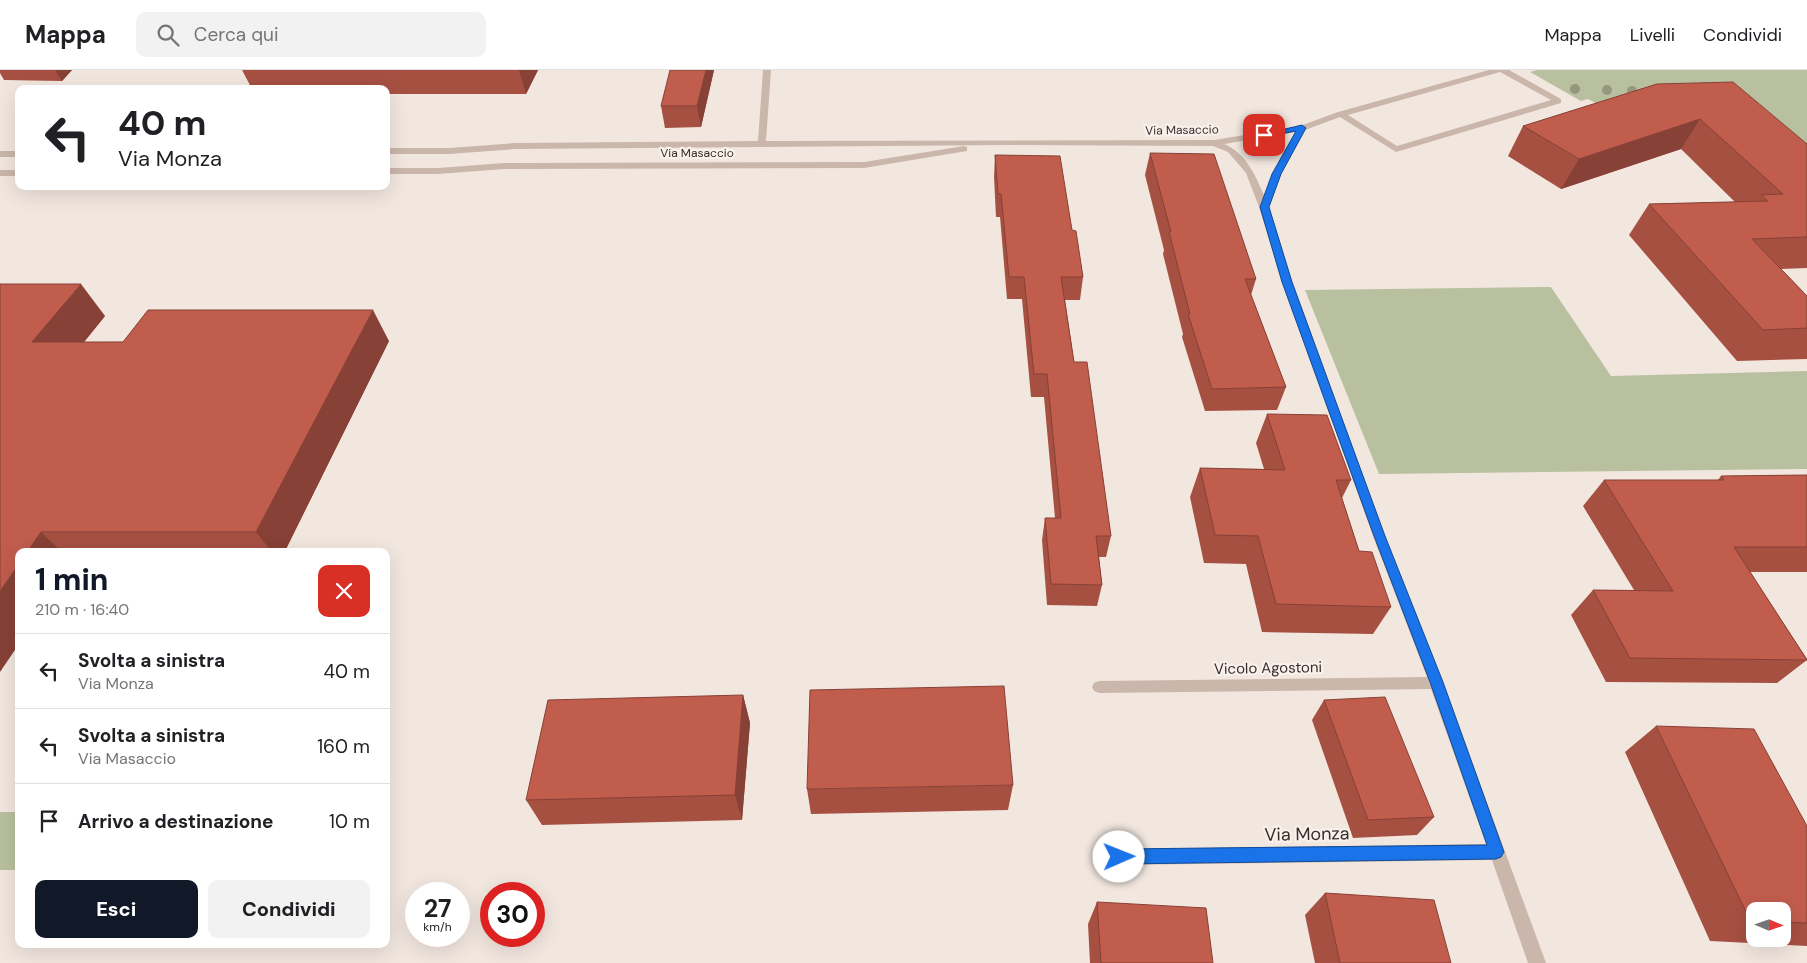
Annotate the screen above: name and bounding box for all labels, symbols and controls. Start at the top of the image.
search box [136,12,486,57]
text: Mappa [25,19,106,50]
icon: search [154,21,182,49]
text: Cerca qui [194,22,279,47]
text: Mappa [1544,23,1602,47]
text: Livelli [1630,23,1675,47]
text: Condividi [1703,23,1782,47]
text: 40 m [118,100,207,146]
icon: left [35,105,100,170]
pin [1243,114,1285,156]
street label: Via Masaccio [1145,121,1219,139]
icon: arrive [1250,121,1278,149]
text: Via Monza [118,144,222,173]
street label: Via Masaccio [660,145,734,161]
text: 1 min [35,560,108,599]
button: close [318,565,370,617]
text: 210 m · 16:40 [35,599,129,620]
text: Svolta a sinistra [78,648,225,673]
icon: left [35,657,63,685]
street label: Vicolo Agostoni [1214,657,1322,679]
text: 40 m [323,659,370,684]
text: Via Monza [78,673,154,694]
text: Svolta a sinistra [78,723,225,748]
icon: left [35,732,63,760]
text: 160 m [317,734,370,759]
text: Via Masaccio [78,748,176,769]
icon: arrive [35,807,63,835]
text: Arrivo a destinazione [78,809,273,834]
text: 10 m [329,809,370,834]
street label: Via Monza [1264,821,1350,847]
position arrow [1092,830,1144,882]
button: Esci [35,880,198,938]
button: Condividi [208,880,370,938]
speed limit sign: 30 [480,882,545,947]
text: 27 [424,892,451,925]
north arrow [1746,902,1791,948]
map controls [1746,902,1791,947]
text: km/h [423,919,452,935]

